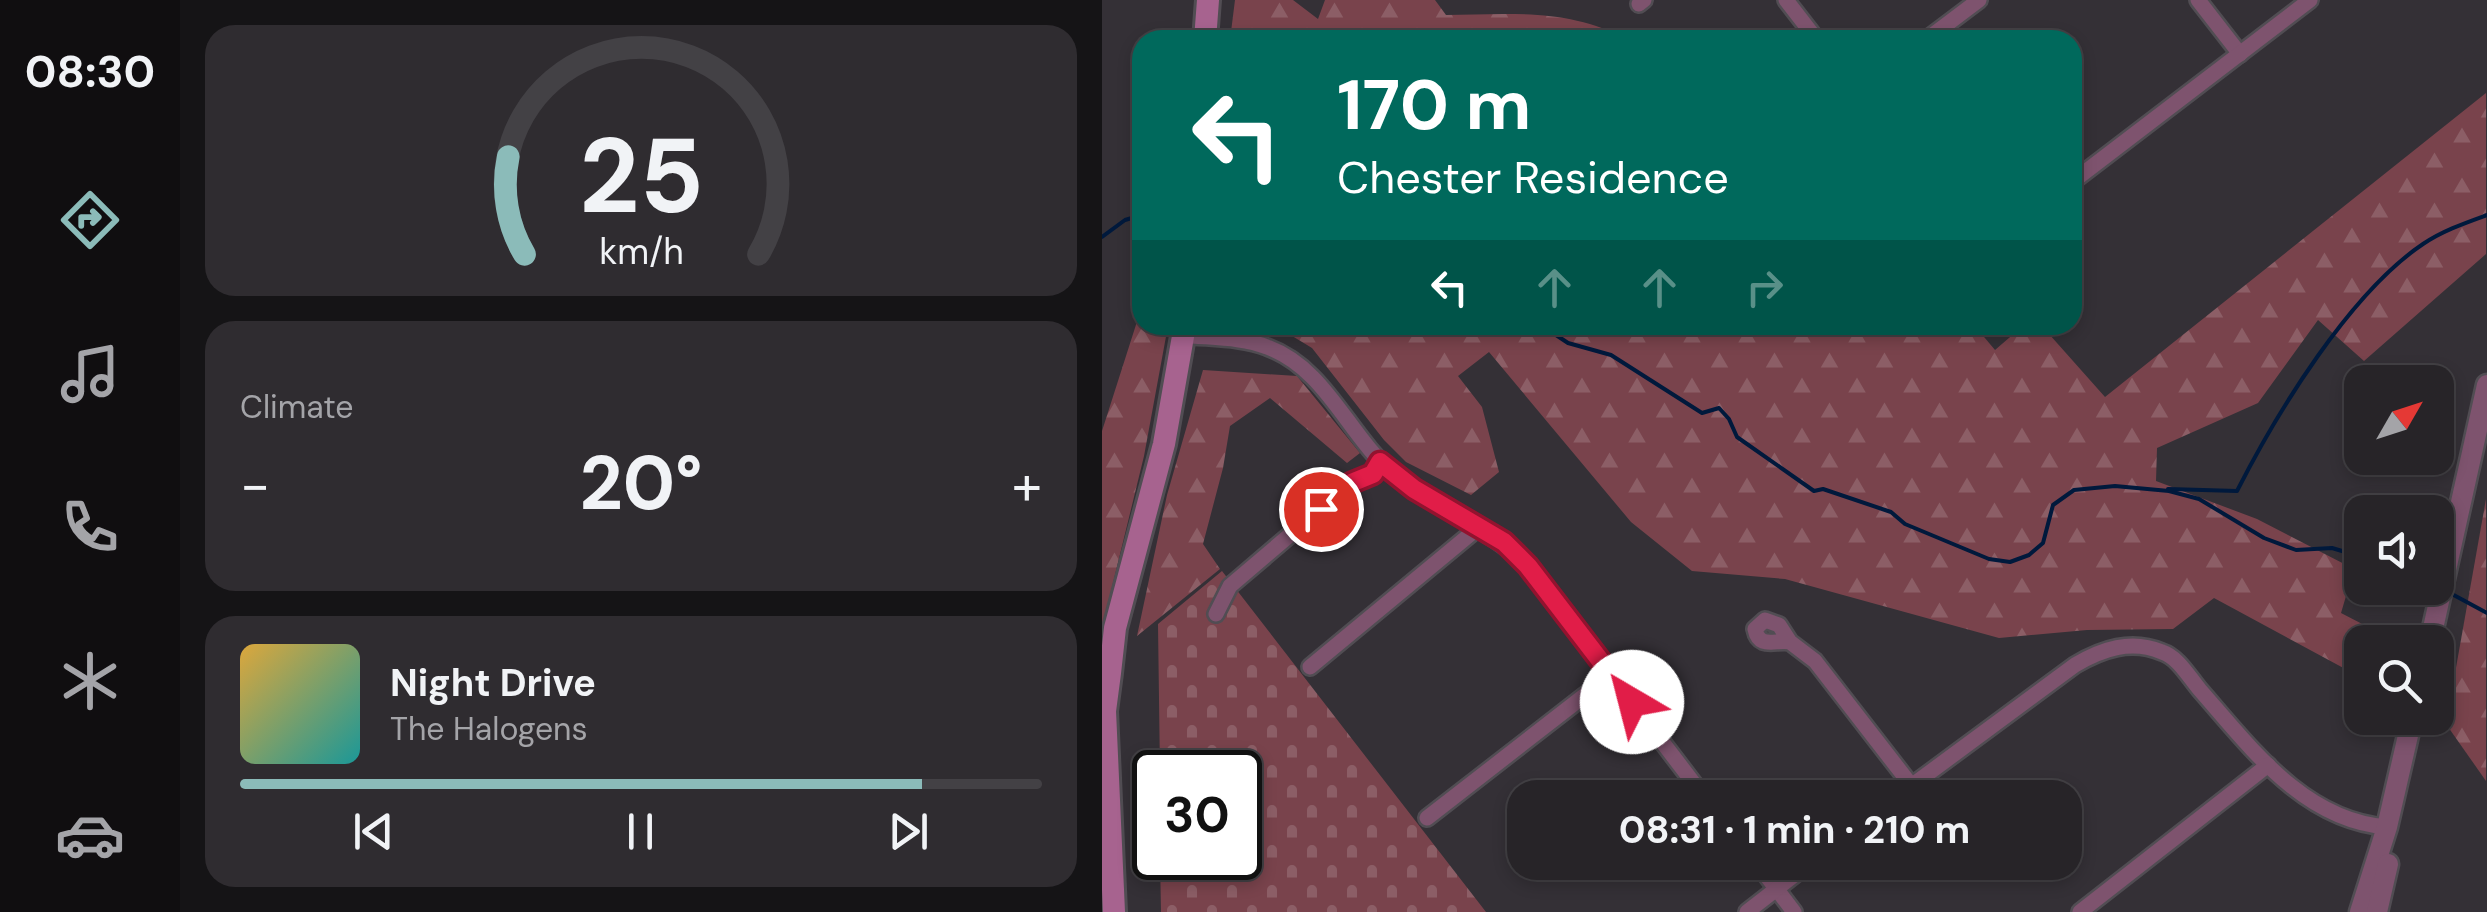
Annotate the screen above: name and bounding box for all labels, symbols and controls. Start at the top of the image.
text: 08:30 [25,42,155,101]
text: 170 m [1337,60,1531,151]
icon: left [1172,70,1302,200]
text: 25 [579,109,703,244]
text: Chester Residence [1337,148,1729,207]
icon: directions [55,185,125,255]
text: km/h [599,229,683,275]
icon: left [1422,260,1477,315]
icon: ahead [1527,260,1582,315]
icon: ahead [1632,260,1687,315]
icon: right [1737,260,1792,315]
icon: music [55,339,125,409]
north arrow [2344,365,2454,475]
map controls [2344,365,2454,735]
text: Climate [240,386,354,428]
text: 20° [580,435,703,532]
text: − [240,449,270,521]
text: + [1012,449,1042,521]
pin [1279,467,1364,552]
icon: arrive [1294,482,1349,537]
icon: phone [55,492,125,562]
button: sound [2344,495,2454,605]
button: search [2344,625,2454,735]
icon: climate [55,646,125,716]
position arrow [1580,650,1684,754]
text: Night Drive [390,658,596,708]
text: The Halogens [390,708,588,750]
speed limit sign: 30 [1132,750,1262,880]
icon: car [55,800,125,870]
icon: previous [346,804,401,859]
icon: pause [613,804,668,859]
icon: next [881,804,936,859]
text: 08:31 · 1 min · 210 m [1619,805,1970,855]

